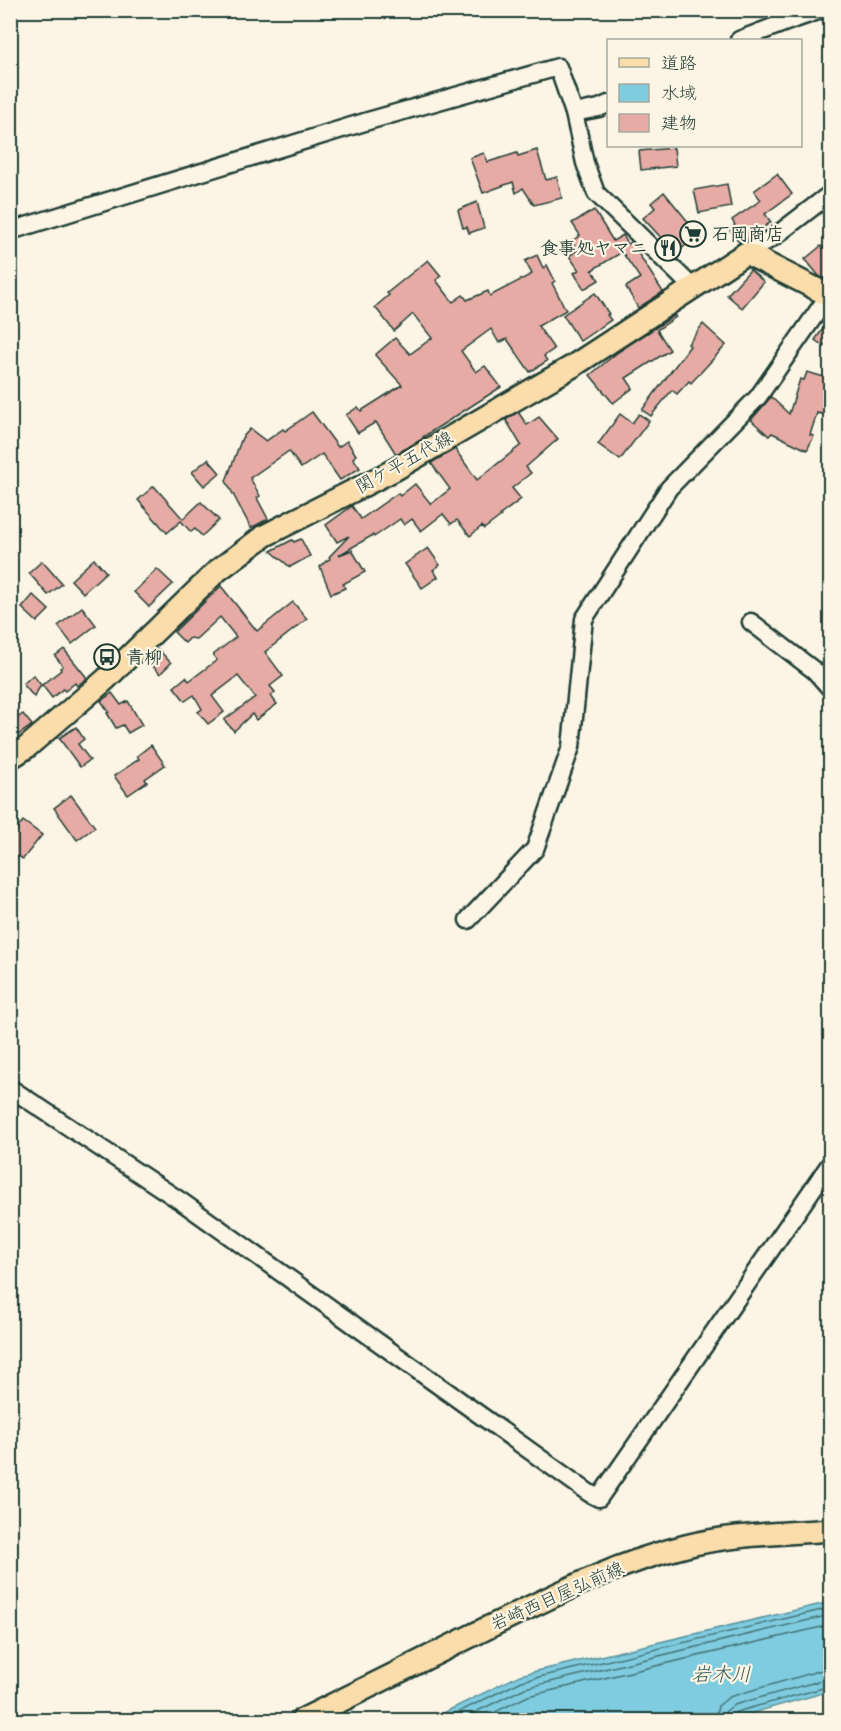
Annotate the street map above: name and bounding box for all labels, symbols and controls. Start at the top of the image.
legend [607,39,802,147]
text: 道路 [661,50,697,74]
text: 水域 [661,80,697,104]
text: 建物 [661,110,697,134]
supermarket icon: 石岡商店 [678,219,708,249]
place label: 石岡商店 [712,221,784,245]
restaurant icon: 食事処ヤマニ [653,233,683,263]
place label: 食事処ヤマニ [540,235,648,259]
street label: 関ケ平五代線 [350,424,457,498]
bus stop icon: 青柳 [92,642,122,672]
place label: 青柳 [126,644,162,668]
street label: 岩崎西目屋弘前線 [486,1555,627,1635]
water label: 岩木川 [691,1660,751,1686]

